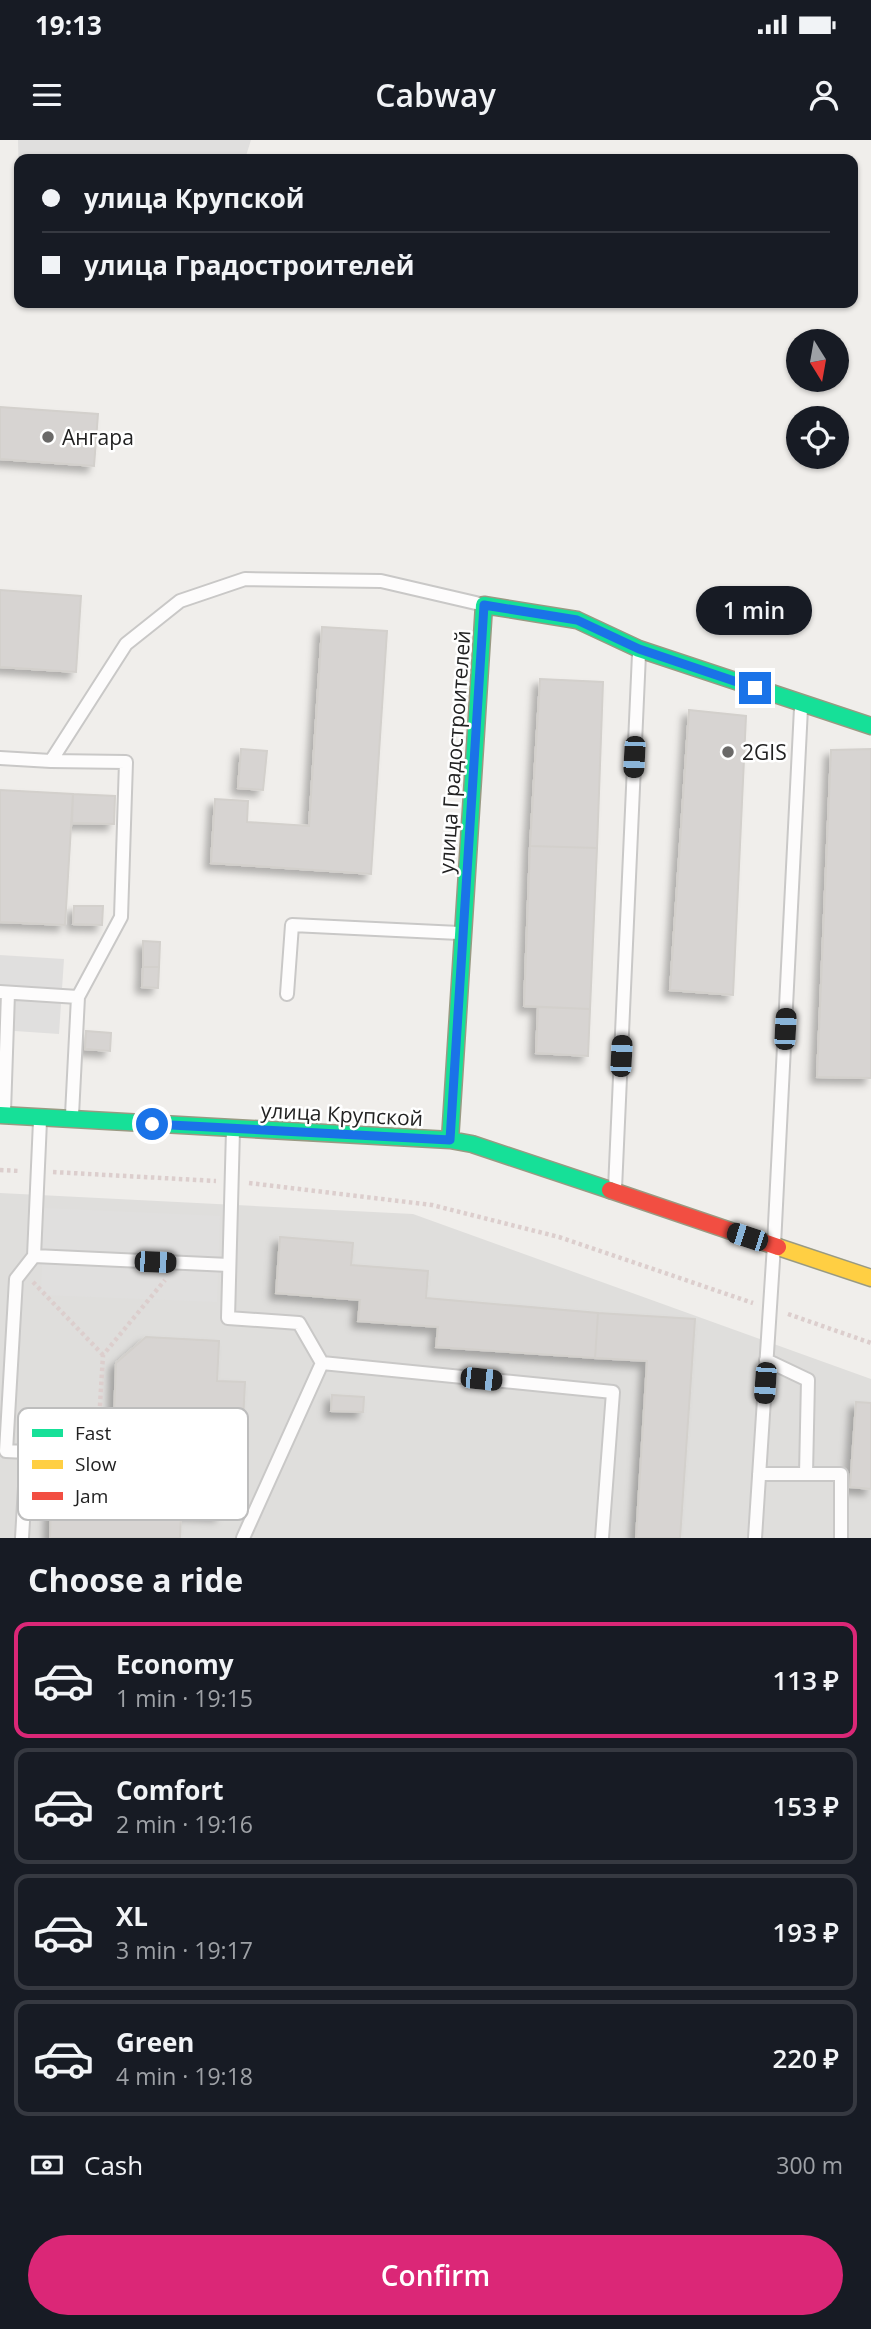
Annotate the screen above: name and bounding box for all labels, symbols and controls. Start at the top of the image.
text: 19:13 [35,7,102,43]
text: Cabway [375,73,496,116]
icon: menu [28,76,66,114]
icon: person [805,76,843,114]
text: улица Крупской [84,180,305,216]
text: улица Градостроителей [84,247,414,283]
north arrow [786,329,849,392]
map controls [786,329,849,469]
button: locate [786,406,849,469]
place label: Ангара [62,423,134,451]
marker: Ангара [40,429,56,445]
callout: 1 min [697,587,813,636]
text: 1 min [723,594,785,626]
street label: улица Градостроителей [432,629,476,875]
route end [739,672,771,704]
car [623,735,646,779]
place label: 2GIS [742,738,787,766]
marker: 2GIS [720,744,736,760]
car [774,1007,797,1051]
car [610,1034,633,1078]
street label: улица Крупской [260,1096,424,1132]
route start [136,1108,168,1140]
car [724,1221,771,1253]
car [134,1251,177,1273]
car [754,1361,777,1405]
car [460,1366,503,1392]
legend [18,1408,248,1520]
text: Fast [75,1420,111,1446]
text: Slow [75,1451,117,1477]
text: Jam [73,1483,108,1509]
text: Choose a ride [28,1558,243,1601]
text: Economy [116,1646,234,1682]
icon: car [32,1649,95,1712]
text: 113 ₽ [773,1662,839,1698]
text: 1 min · 19:15 [116,1682,253,1714]
text: Comfort [116,1772,223,1808]
icon: car [32,1775,95,1838]
text: 153 ₽ [773,1788,839,1824]
text: 2 min · 19:16 [116,1808,253,1840]
text: XL [116,1898,148,1934]
icon: car [32,1901,95,1964]
text: 193 ₽ [773,1914,839,1950]
text: 3 min · 19:17 [116,1934,253,1966]
text: Green [116,2024,194,2060]
icon: car [32,2027,95,2090]
text: 220 ₽ [773,2040,839,2076]
text: 4 min · 19:18 [116,2060,253,2092]
icon: cash [28,2146,66,2184]
text: Cash [84,2147,143,2183]
text: 300 m [776,2149,843,2181]
button: Confirm [28,2235,843,2315]

